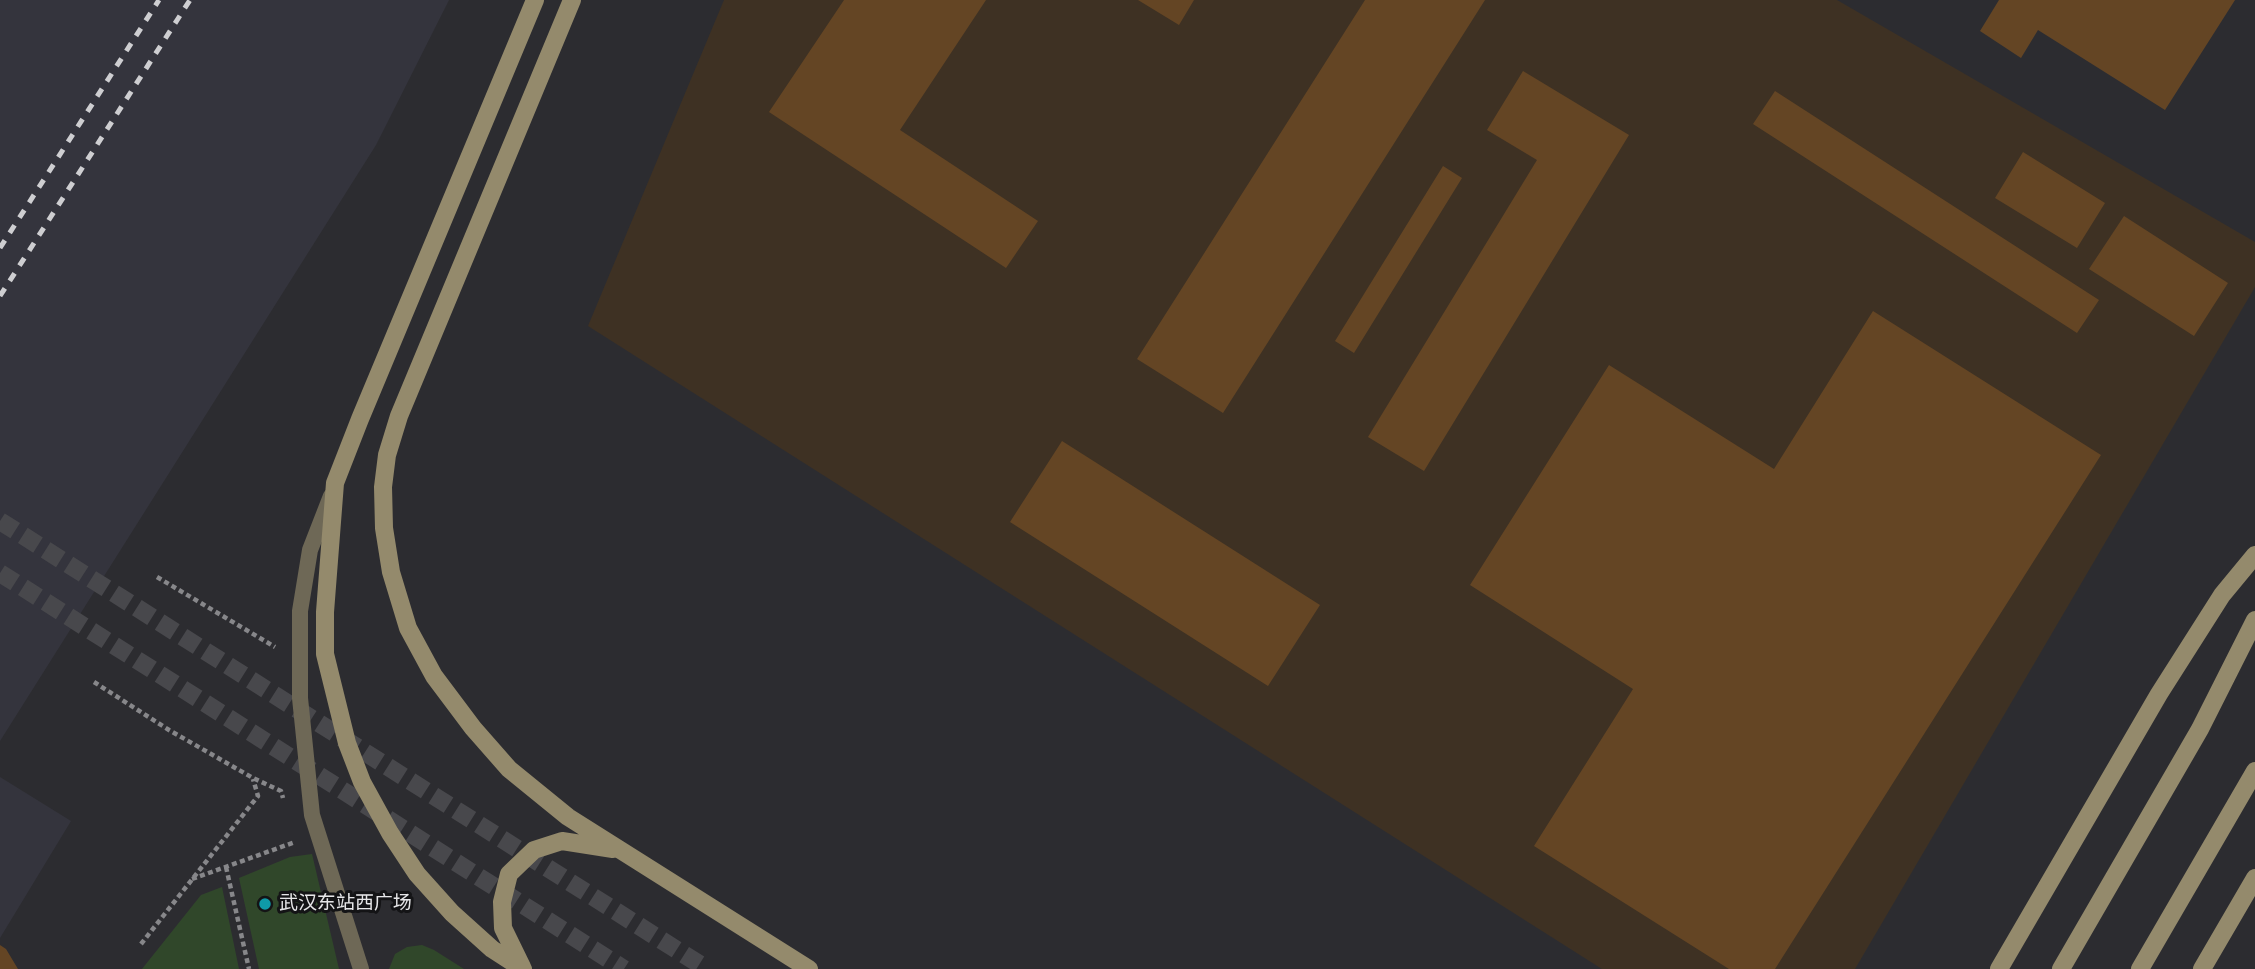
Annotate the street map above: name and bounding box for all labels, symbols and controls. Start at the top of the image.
place label: 武汉东站西广场 [279,893,412,915]
marker: 武汉东站西广场 [257,896,273,912]

